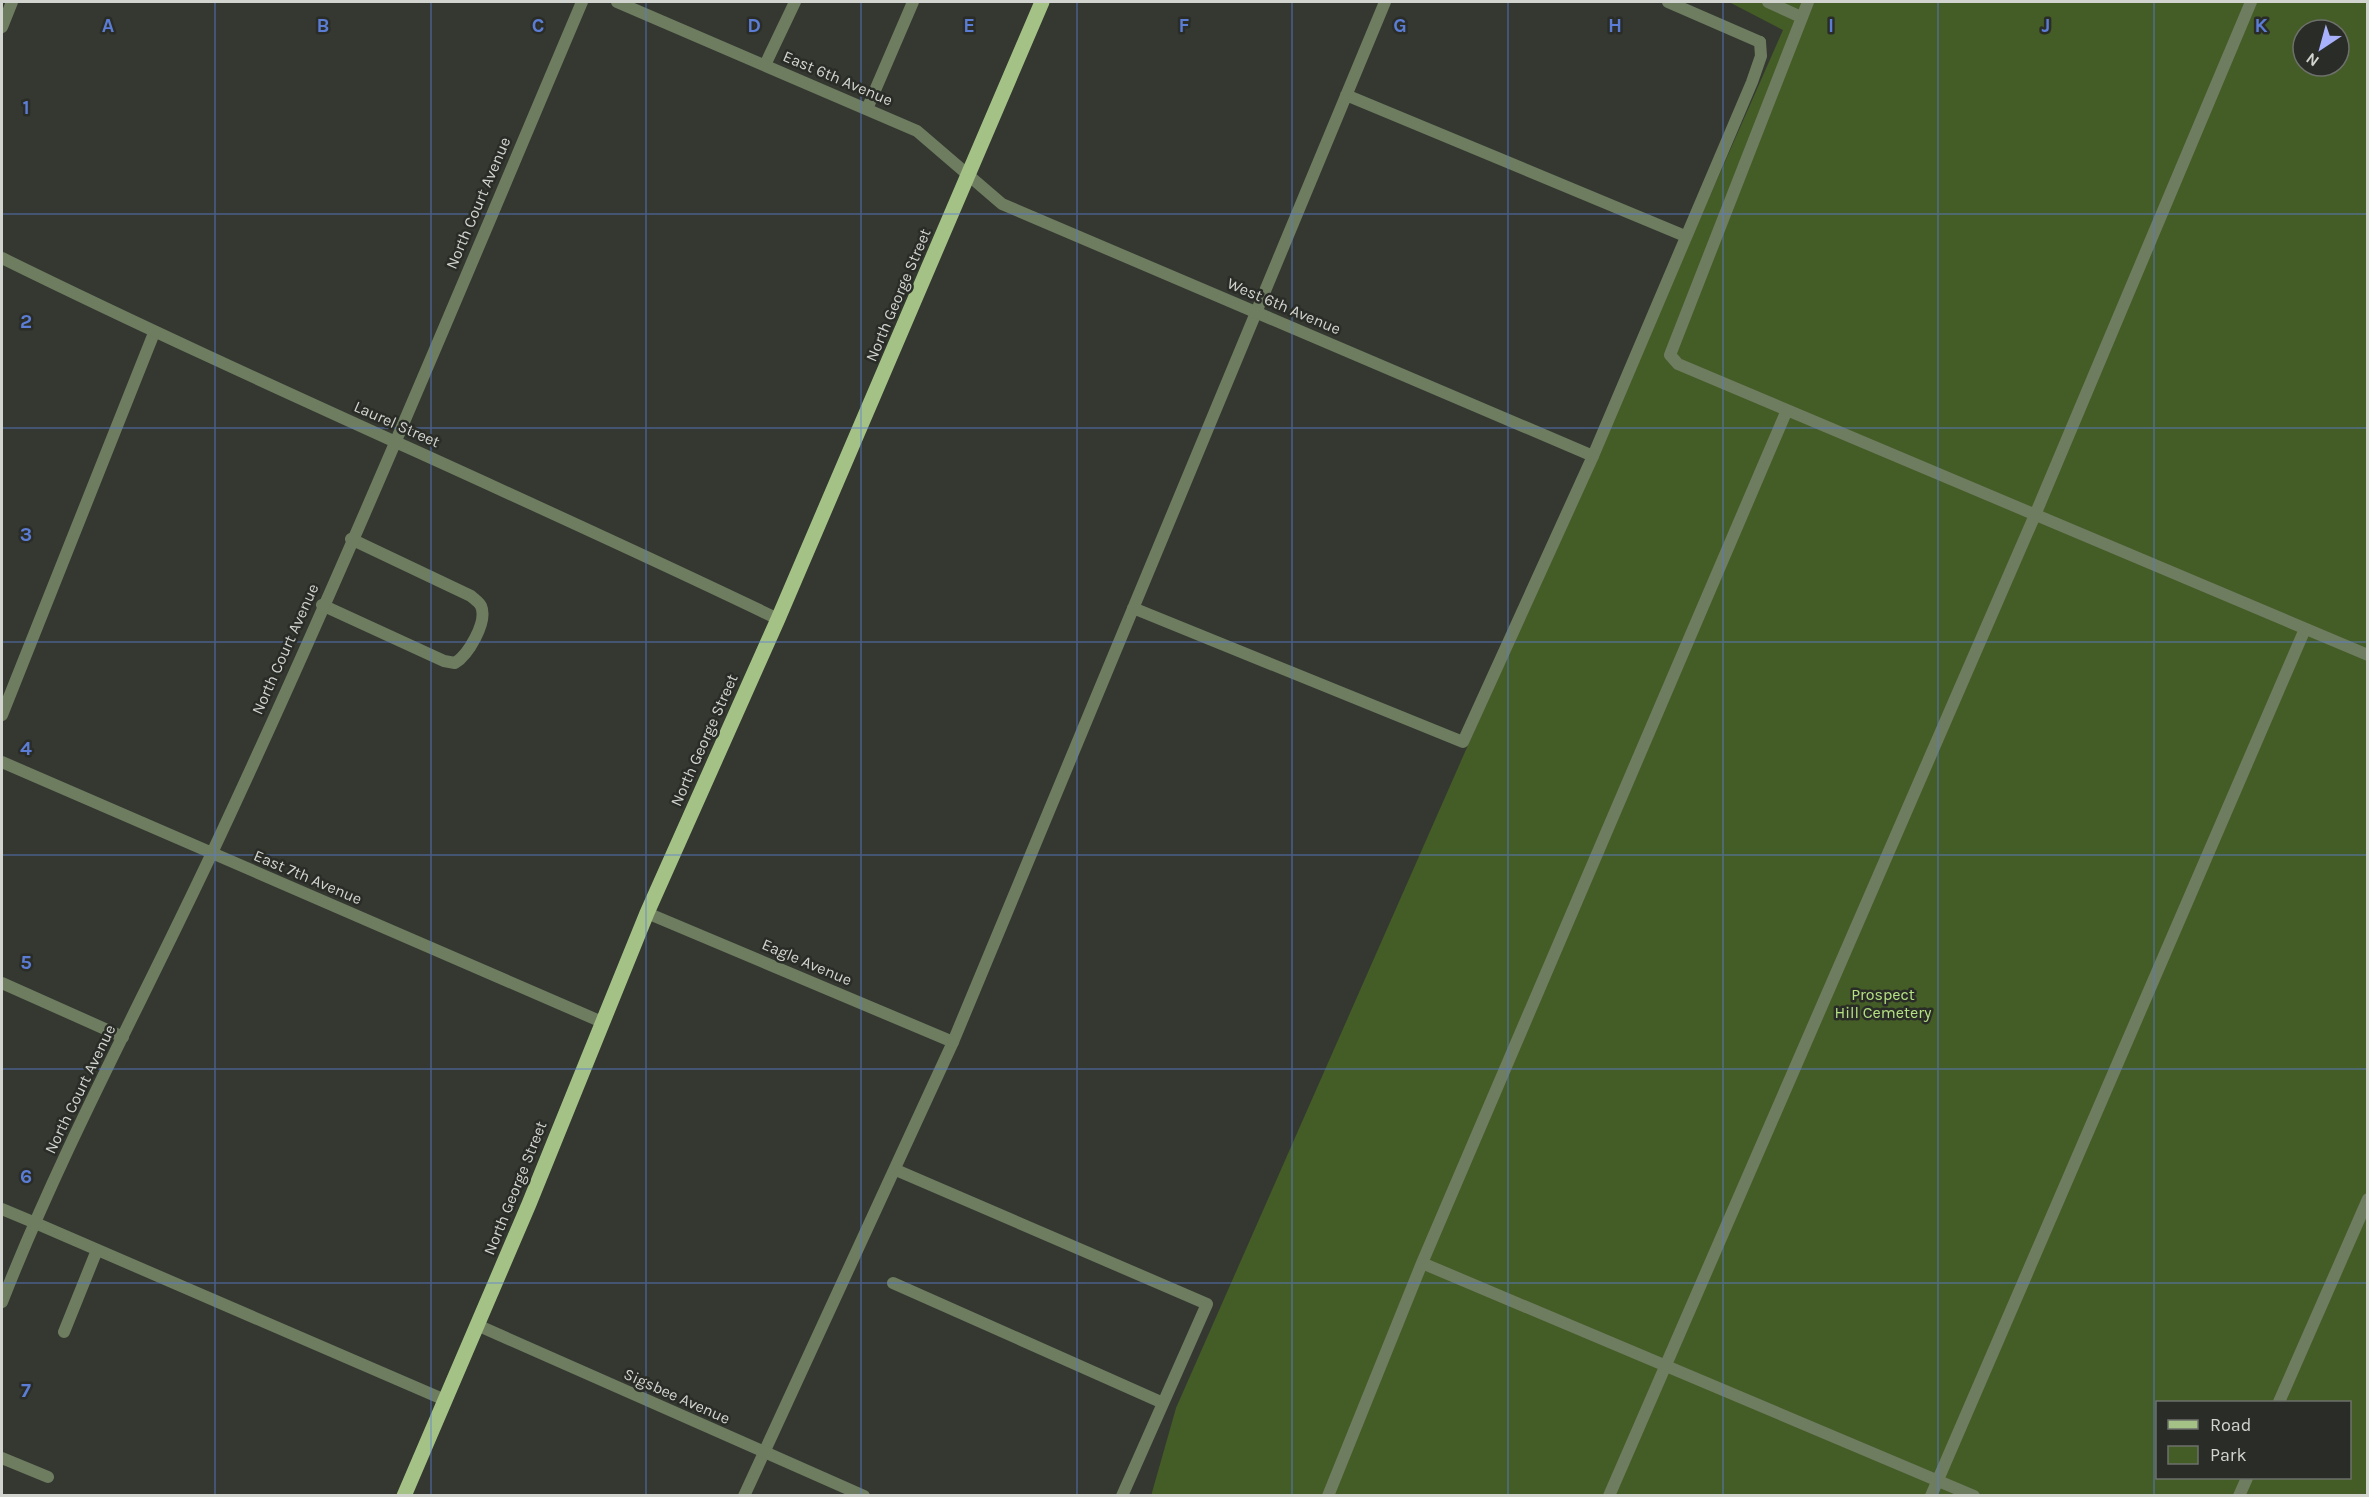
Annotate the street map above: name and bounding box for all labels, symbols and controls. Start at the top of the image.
text: A [102,14,115,37]
text: B [317,14,329,37]
text: C [532,14,544,37]
text: D [747,14,761,37]
text: E [963,14,975,37]
text: F [1179,14,1190,37]
text: G [1393,14,1407,37]
text: H [1608,14,1622,37]
text: I [1828,14,1834,37]
text: J [2042,14,2050,37]
text: K [2254,14,2268,37]
north arrow [2291,18,2351,78]
street label: East 6th Avenue [780,46,896,110]
text: N [2302,49,2323,71]
text: 1 [22,96,30,119]
street label: North Court Avenue [442,134,514,272]
street label: North George Street [861,226,935,364]
street label: West 6th Avenue [1224,274,1344,338]
text: 2 [20,310,32,333]
street label: Laurel Street [351,397,443,451]
text: 3 [20,523,32,546]
street label: North Court Avenue [248,581,322,717]
street label: North George Street [666,671,742,809]
text: 4 [20,737,32,760]
street label: East 7th Avenue [251,846,365,908]
street label: Eagle Avenue [759,935,855,989]
text: 5 [20,951,32,974]
park label: Prospect Hill Cemetery [1835,985,1932,1022]
street label: North Court Avenue [40,1021,120,1157]
street label: North George Street [479,1118,551,1258]
text: 6 [20,1165,32,1188]
street label: Sigsbee Avenue [621,1364,733,1428]
text: 7 [21,1379,31,1402]
legend [2156,1401,2351,1479]
text: Road [2210,1414,2251,1436]
text: Park [2210,1444,2247,1466]

